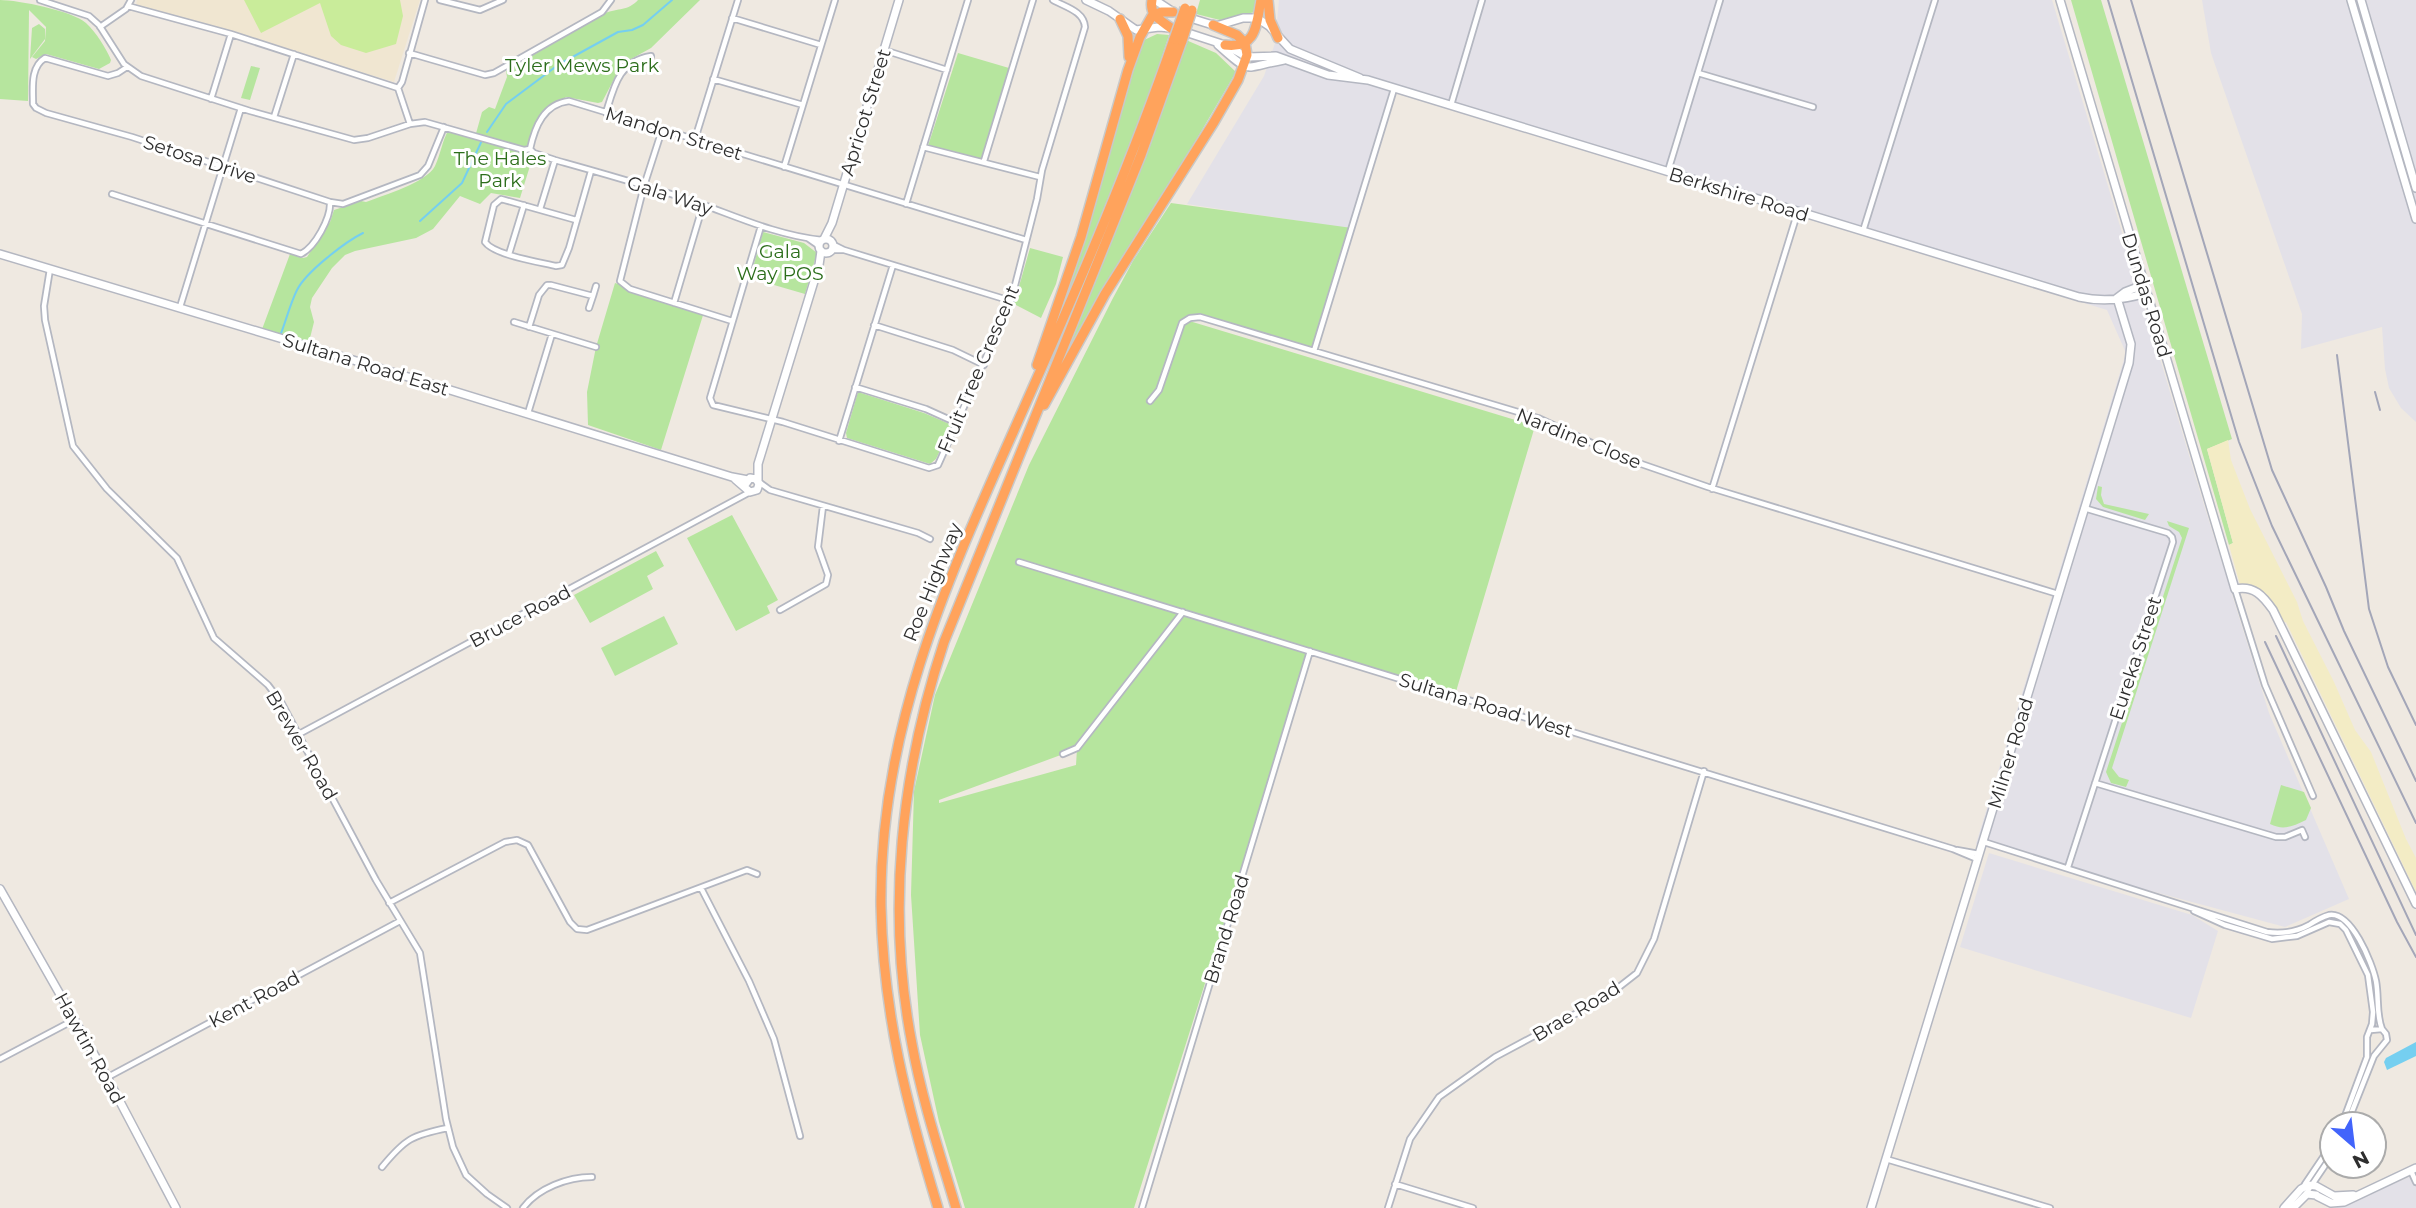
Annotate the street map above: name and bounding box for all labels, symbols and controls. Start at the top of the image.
street label: Apricot Street [835,46,896,178]
park label: Tyler Mews Park [505,54,660,77]
street label: Mandon Street [602,102,746,165]
street label: Setosa Drive [140,130,259,189]
park label: The Hales Park [454,147,546,192]
street label: Berkshire Road [1666,162,1812,227]
street label: Gala Way [624,171,716,220]
street label: Dundas Road [2117,230,2176,360]
park label: Gala Way POS [736,240,824,285]
street label: Fruit Tree Crescent [933,282,1024,457]
street label: Sultana Road East [280,328,452,401]
street label: Nardine Close [1513,403,1645,474]
street label: Roe Highway [898,519,967,645]
street label: Bruce Road [466,580,575,653]
street label: Eureka Street [2105,593,2166,723]
street label: Sultana Road West [1396,668,1576,743]
street label: Brewer Road [261,686,342,804]
street label: Milner Road [1983,695,2038,811]
street label: Brand Road [1199,872,1254,986]
street label: Kent Road [205,966,304,1033]
street label: Brae Road [1528,976,1624,1047]
street label: Hawtin Road [50,989,130,1108]
north arrow [2318,1110,2388,1180]
text: N [2349,1146,2373,1173]

